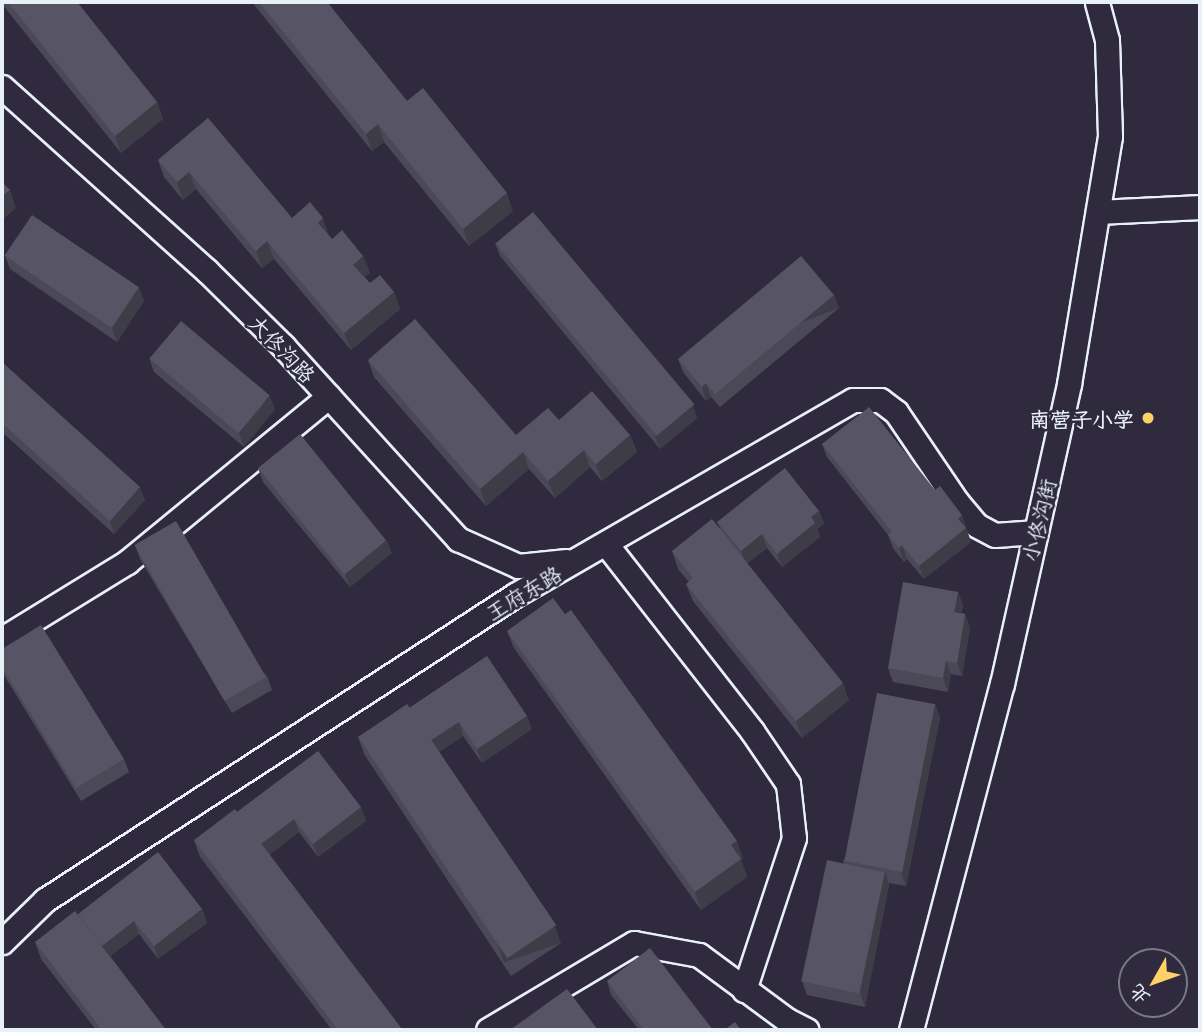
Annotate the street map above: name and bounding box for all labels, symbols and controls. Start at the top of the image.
street label: 大佟沟路 [245,309,321,387]
place label: 南营子小学 [1029,405,1134,431]
marker: 南营子小学 [1140,410,1156,426]
street label: 小佟沟街 [1016,476,1060,564]
street label: 王府东路 [481,560,565,624]
north arrow [1118,948,1188,1018]
text: 北 [1122,979,1155,1012]

